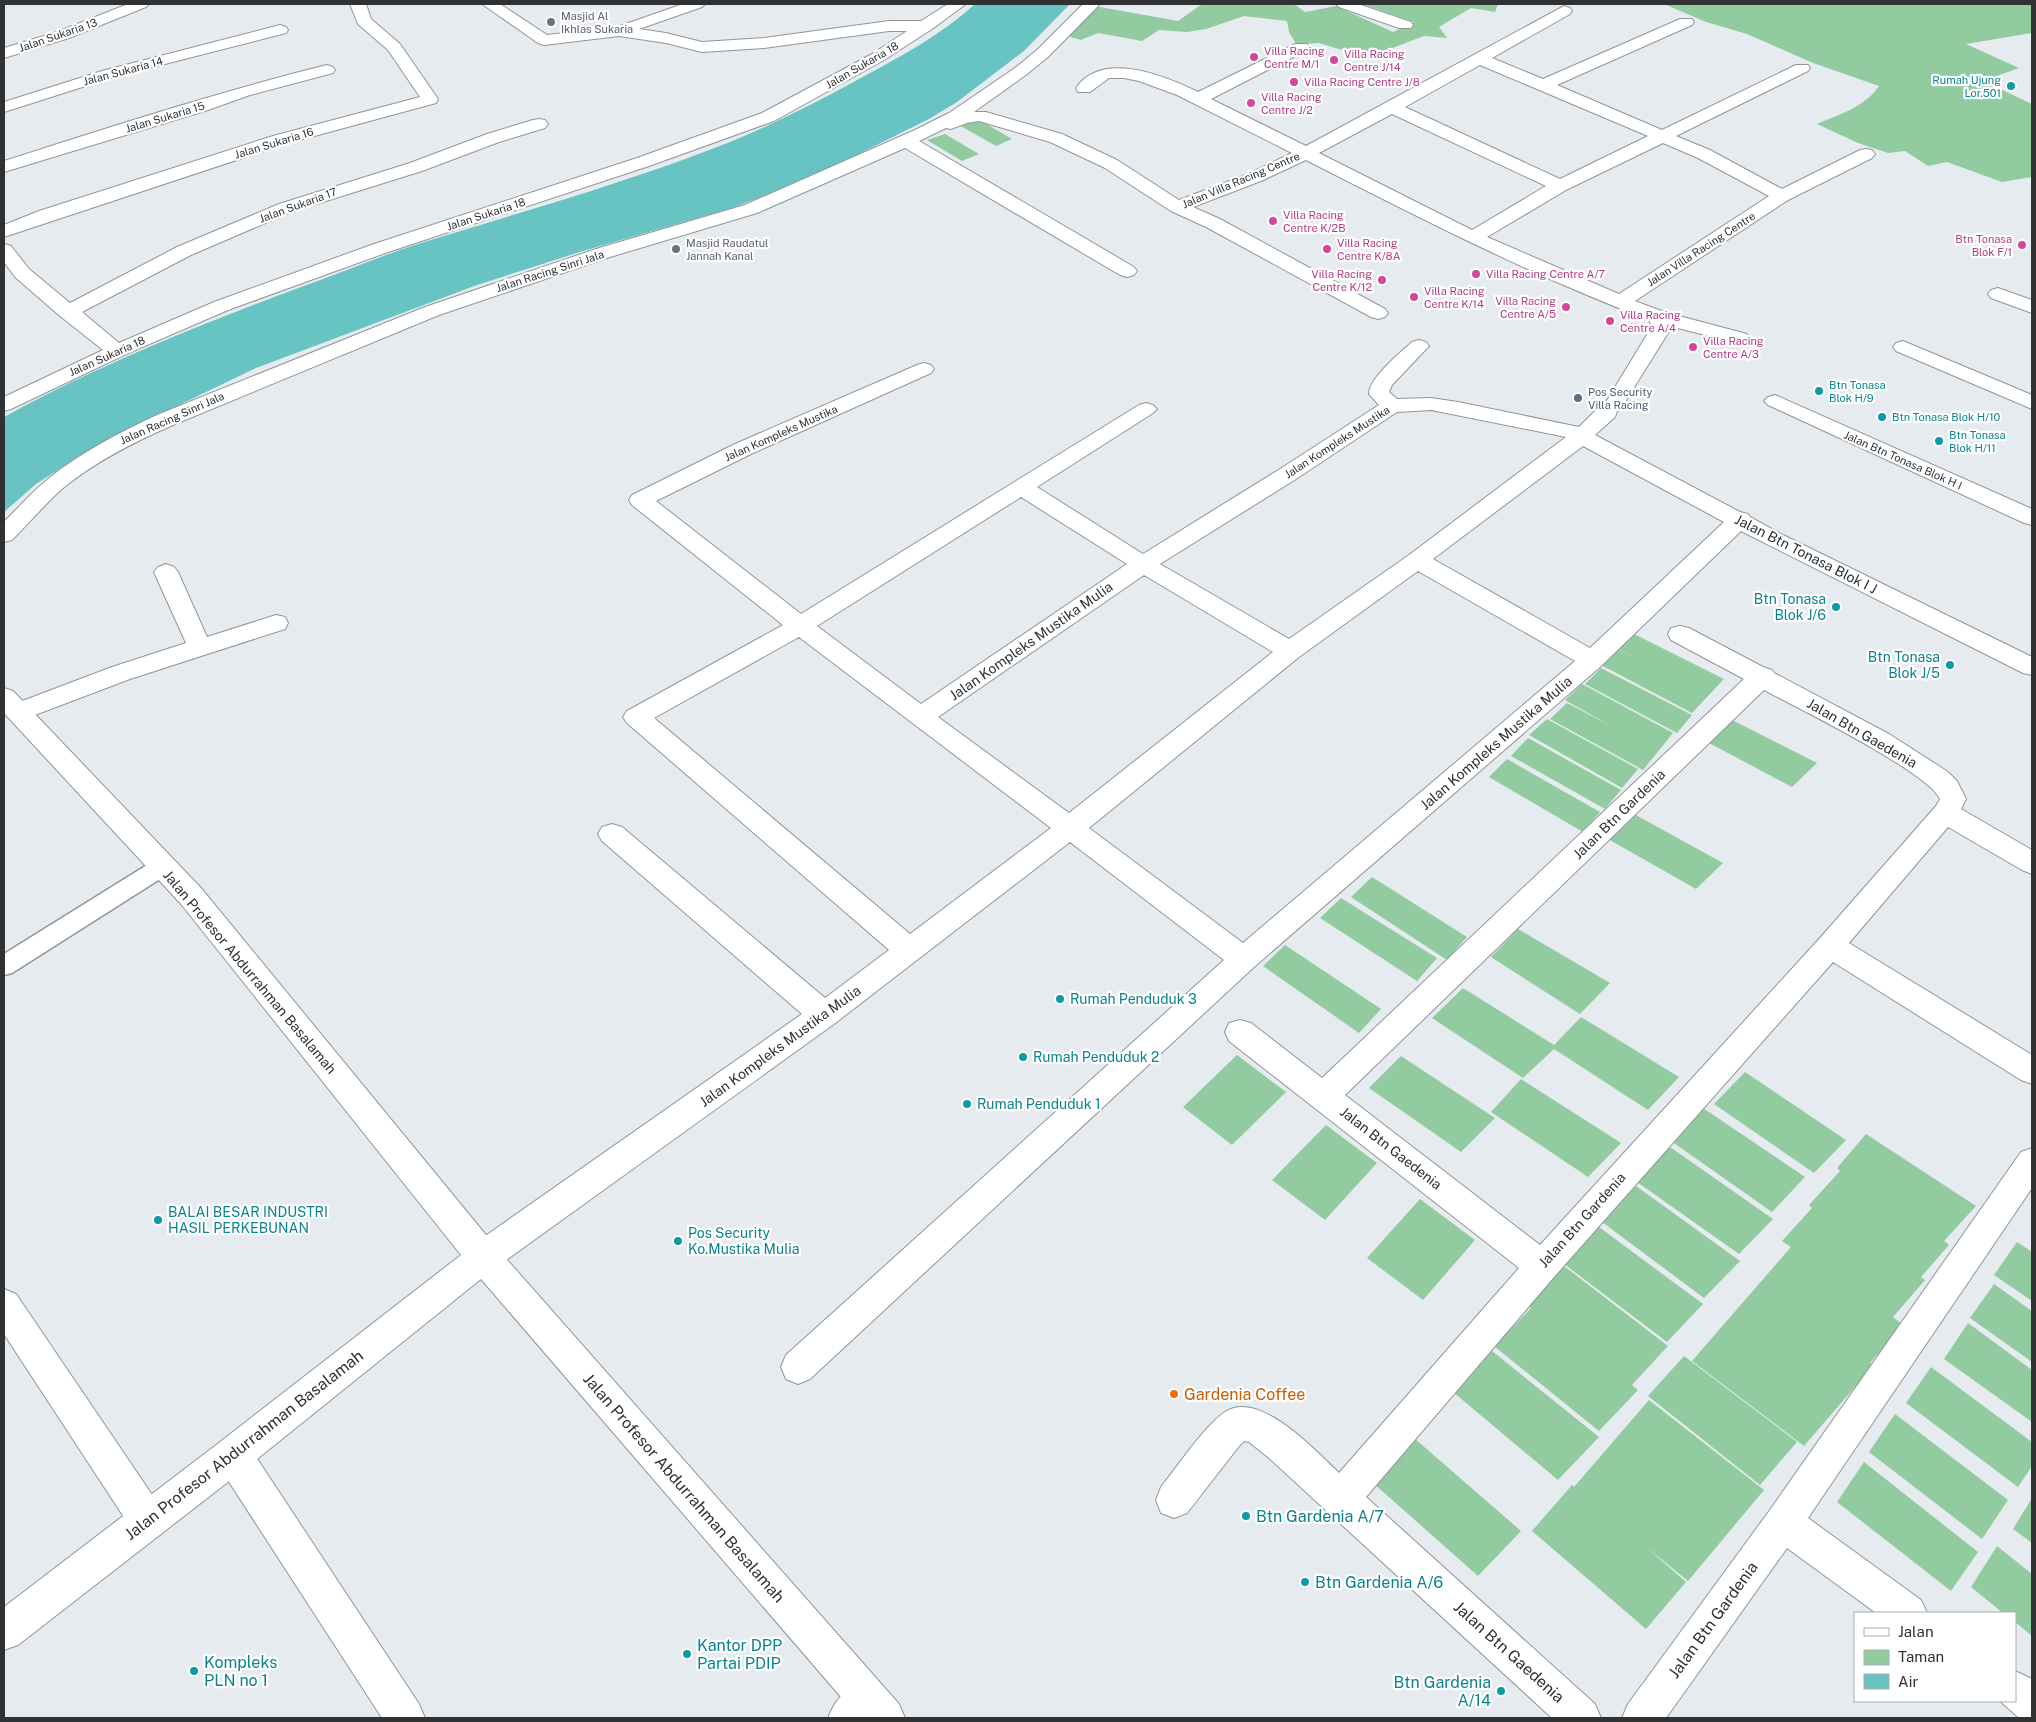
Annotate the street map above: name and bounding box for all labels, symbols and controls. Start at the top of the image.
place label: Masjid Al Ikhlas Sukaria [561,10,633,35]
street label: Jalan Sukaria 13 [17,16,99,54]
marker: Masjid Al Ikhlas Sukaria [545,16,557,28]
street label: Jalan Sukaria 18 [823,39,901,91]
place label: Villa Racing Centre M/1 [1264,45,1325,70]
place label: Villa Racing Centre J/14 [1344,48,1405,73]
marker: Villa Racing Centre M/1 [1248,51,1260,63]
marker: Villa Racing Centre J/14 [1328,54,1340,66]
street label: Jalan Sukaria 14 [82,55,164,87]
place label: Rumah Ujung Lor.501 [1932,74,2001,99]
marker: Villa Racing Centre J/8 [1288,76,1300,88]
place label: Villa Racing Centre J/8 [1304,76,1420,88]
marker: Rumah Ujung Lor.501 [2005,80,2017,92]
place label: Villa Racing Centre J/2 [1261,91,1322,116]
marker: Villa Racing Centre J/2 [1245,97,1257,109]
street label: Jalan Sukaria 15 [124,99,206,135]
street label: Jalan Sukaria 16 [233,125,315,161]
street label: Jalan Villa Racing Centre [1180,150,1302,210]
street label: Jalan Sukaria 17 [258,185,339,225]
street label: Jalan Sukaria 18 [445,196,527,232]
place label: Villa Racing Centre K/2B [1283,209,1346,234]
street label: Jalan Villa Racing Centre [1645,210,1757,288]
marker: Villa Racing Centre K/2B [1267,215,1279,227]
place label: Btn Tonasa Blok F/1 [1955,233,2012,258]
place label: Masjid Raudatul Jannah Kanal [686,237,768,262]
place label: Villa Racing Centre K/8A [1337,237,1401,262]
marker: Btn Tonasa Blok F/1 [2016,239,2028,251]
marker: Masjid Raudatul Jannah Kanal [670,243,682,255]
marker: Villa Racing Centre K/8A [1321,243,1333,255]
street label: Jalan Racing Sinri Jala [495,248,605,294]
place label: Villa Racing Centre K/12 [1311,268,1372,293]
marker: Villa Racing Centre A/7 [1470,268,1482,280]
place label: Villa Racing Centre A/7 [1486,268,1605,280]
marker: Villa Racing Centre K/12 [1376,274,1388,286]
place label: Villa Racing Centre K/14 [1424,285,1485,310]
marker: Villa Racing Centre K/14 [1408,291,1420,303]
place label: Villa Racing Centre A/5 [1495,295,1556,320]
marker: Villa Racing Centre A/5 [1560,301,1572,313]
place label: Villa Racing Centre A/4 [1620,309,1681,334]
marker: Villa Racing Centre A/4 [1604,315,1616,327]
street label: Jalan Sukaria 18 [67,334,147,378]
place label: Villa Racing Centre A/3 [1703,335,1764,360]
marker: Villa Racing Centre A/3 [1687,341,1699,353]
place label: Btn Tonasa Blok H/9 [1829,379,1886,404]
marker: Btn Tonasa Blok H/9 [1813,385,1825,397]
place label: Pos Security Villa Racing [1588,386,1653,411]
street label: Jalan Racing Sinri Jala [118,390,226,446]
marker: Pos Security Villa Racing [1572,392,1584,404]
street label: Jalan Kompleks Mustika [723,403,839,463]
street label: Jalan Kompleks Mustika [1282,404,1392,480]
marker: Btn Tonasa Blok H/10 [1876,411,1888,423]
place label: Btn Tonasa Blok H/10 [1892,411,2001,423]
street label: Jalan Btn Tonasa Blok H I [1842,429,1964,491]
place label: Btn Tonasa Blok H/11 [1949,429,2006,454]
marker: Btn Tonasa Blok H/11 [1933,435,1945,447]
street label: Jalan Btn Tonasa Blok I J [1732,511,1880,597]
street label: Jalan Kompleks Mustika Mulia [946,578,1116,704]
place label: Btn Tonasa Blok J/6 [1754,591,1826,623]
marker: Btn Tonasa Blok J/6 [1830,601,1842,613]
place label: Btn Tonasa Blok J/5 [1868,649,1940,681]
marker: Btn Tonasa Blok J/5 [1944,659,1956,671]
street label: Jalan Kompleks Mustika Mulia [1417,673,1575,813]
street label: Jalan Btn Gaedenia [1804,695,1920,771]
street label: Jalan Btn Gardenia [1570,766,1668,862]
street label: Jalan Profesor Abdurrahman Basalamah [160,867,340,1077]
street label: Jalan Kompleks Mustika Mulia [696,982,864,1110]
place label: Rumah Penduduk 3 [1070,991,1197,1007]
marker: Rumah Penduduk 3 [1054,993,1066,1005]
place label: Rumah Penduduk 2 [1033,1049,1159,1065]
marker: Rumah Penduduk 2 [1017,1051,1029,1063]
place label: Rumah Penduduk 1 [977,1096,1101,1112]
marker: Rumah Penduduk 1 [961,1098,973,1110]
street label: Jalan Btn Gaedenia [1337,1103,1445,1193]
street label: Jalan Btn Gardenia [1535,1169,1629,1271]
place label: BALAI BESAR INDUSTRI HASIL PERKEBUNAN [168,1204,328,1236]
marker: BALAI BESAR INDUSTRI HASIL PERKEBUNAN [152,1214,164,1226]
place label: Pos Security Ko.Mustika Mulia [688,1225,800,1257]
marker: Pos Security Ko.Mustika Mulia [672,1235,684,1247]
street label: Jalan Profesor Abdurrahman Basalamah [121,1346,367,1544]
street label: Jalan Profesor Abdurrahman Basalamah [579,1370,789,1606]
place label: Gardenia Coffee [1184,1385,1305,1404]
marker: Gardenia Coffee [1168,1388,1180,1400]
place label: Btn Gardenia A/7 [1256,1507,1384,1526]
marker: Btn Gardenia A/7 [1240,1510,1252,1522]
street label: Jalan Btn Gardenia [1664,1558,1762,1682]
place label: Btn Gardenia A/6 [1315,1573,1443,1592]
marker: Btn Gardenia A/6 [1299,1576,1311,1588]
street label: Jalan Btn Gaedenia [1450,1597,1568,1707]
legend [1854,1612,2016,1702]
text: Jalan [1898,1623,1934,1640]
place label: Kantor DPP Partai PDIP [697,1636,782,1673]
marker: Kantor DPP Partai PDIP [681,1648,693,1660]
text: Taman [1898,1648,1944,1665]
place label: Kompleks PLN no 1 [204,1653,277,1690]
marker: Kompleks PLN no 1 [188,1665,200,1677]
place label: Btn Gardenia A/14 [1394,1673,1491,1710]
text: Air [1898,1673,1918,1690]
marker: Btn Gardenia A/14 [1495,1685,1507,1697]

